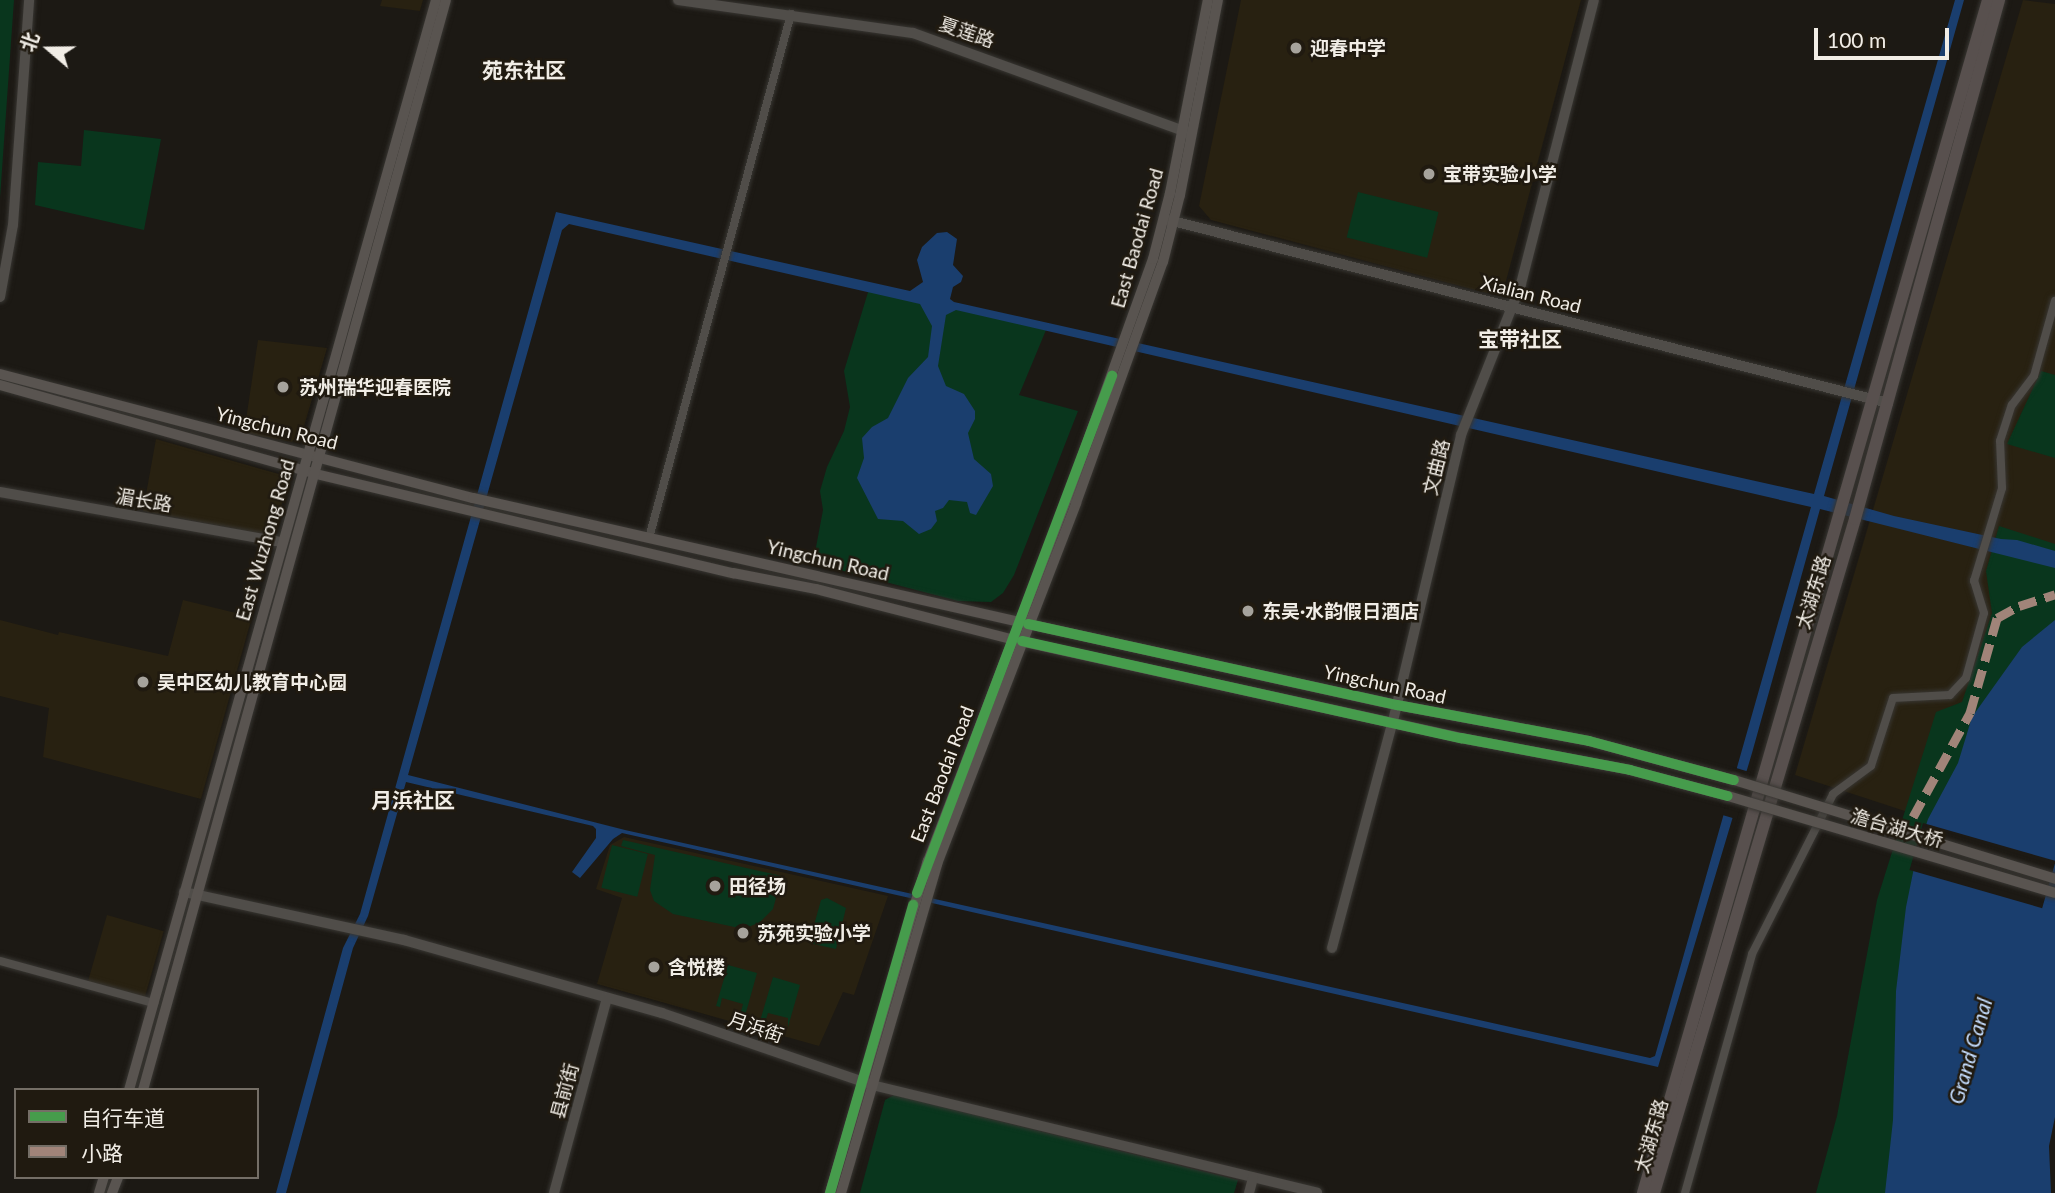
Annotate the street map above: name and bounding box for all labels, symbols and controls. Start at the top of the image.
street label: 夏莲路 [936,12,998,52]
north arrow [14,14,84,84]
scale bar [1817,14,1952,58]
text: 100 m [1827,27,1886,52]
text: 北 [15,29,43,55]
place label: 迎春中学 [1310,37,1386,59]
marker: 迎春中学 [1288,40,1304,56]
district label: 苑东社区 [482,57,566,83]
place label: 宝带实验小学 [1443,163,1557,185]
street label: East Baodai Road [1106,166,1168,310]
marker: 宝带实验小学 [1421,166,1437,182]
street label: Xialian Road [1479,271,1583,317]
district label: 宝带社区 [1478,326,1562,352]
place label: 苏州瑞华迎春医院 [299,376,451,398]
marker: 苏州瑞华迎春医院 [273,377,293,397]
street label: Yingchun Road [214,402,340,454]
street label: 文曲路 [1418,437,1454,497]
street label: East Wuzhong Road [231,456,299,624]
street label: 湄长路 [114,484,174,516]
street label: Yingchun Road [765,535,891,585]
street label: 太湖东路 [1791,552,1835,632]
place label: 东吴·水韵假日酒店 [1262,600,1419,622]
marker: 东吴·水韵假日酒店 [1240,603,1256,619]
street label: Yingchun Road [1322,660,1448,708]
place label: 吴中区幼儿教育中心园 [157,671,347,693]
marker: 吴中区幼儿教育中心园 [135,674,151,690]
street label: East Baodai Road [906,703,978,845]
district label: 月浜社区 [371,787,455,813]
street label: 澹台湖大桥 [1848,804,1946,852]
place label: 田径场 [729,875,786,897]
marker: 田径场 [707,878,723,894]
place label: 苏苑实验小学 [757,922,871,944]
marker: 苏苑实验小学 [735,925,751,941]
place label: 含悦楼 [668,956,725,978]
marker: 含悦楼 [646,959,662,975]
water label: Grand Canal [1943,995,1997,1107]
street label: 月浜街 [725,1007,787,1047]
street label: 县前街 [546,1061,582,1121]
legend [14,1088,259,1179]
street label: 太湖东路 [1630,1096,1672,1176]
text: 自行车道 [81,1105,165,1130]
text: 小路 [81,1140,123,1165]

